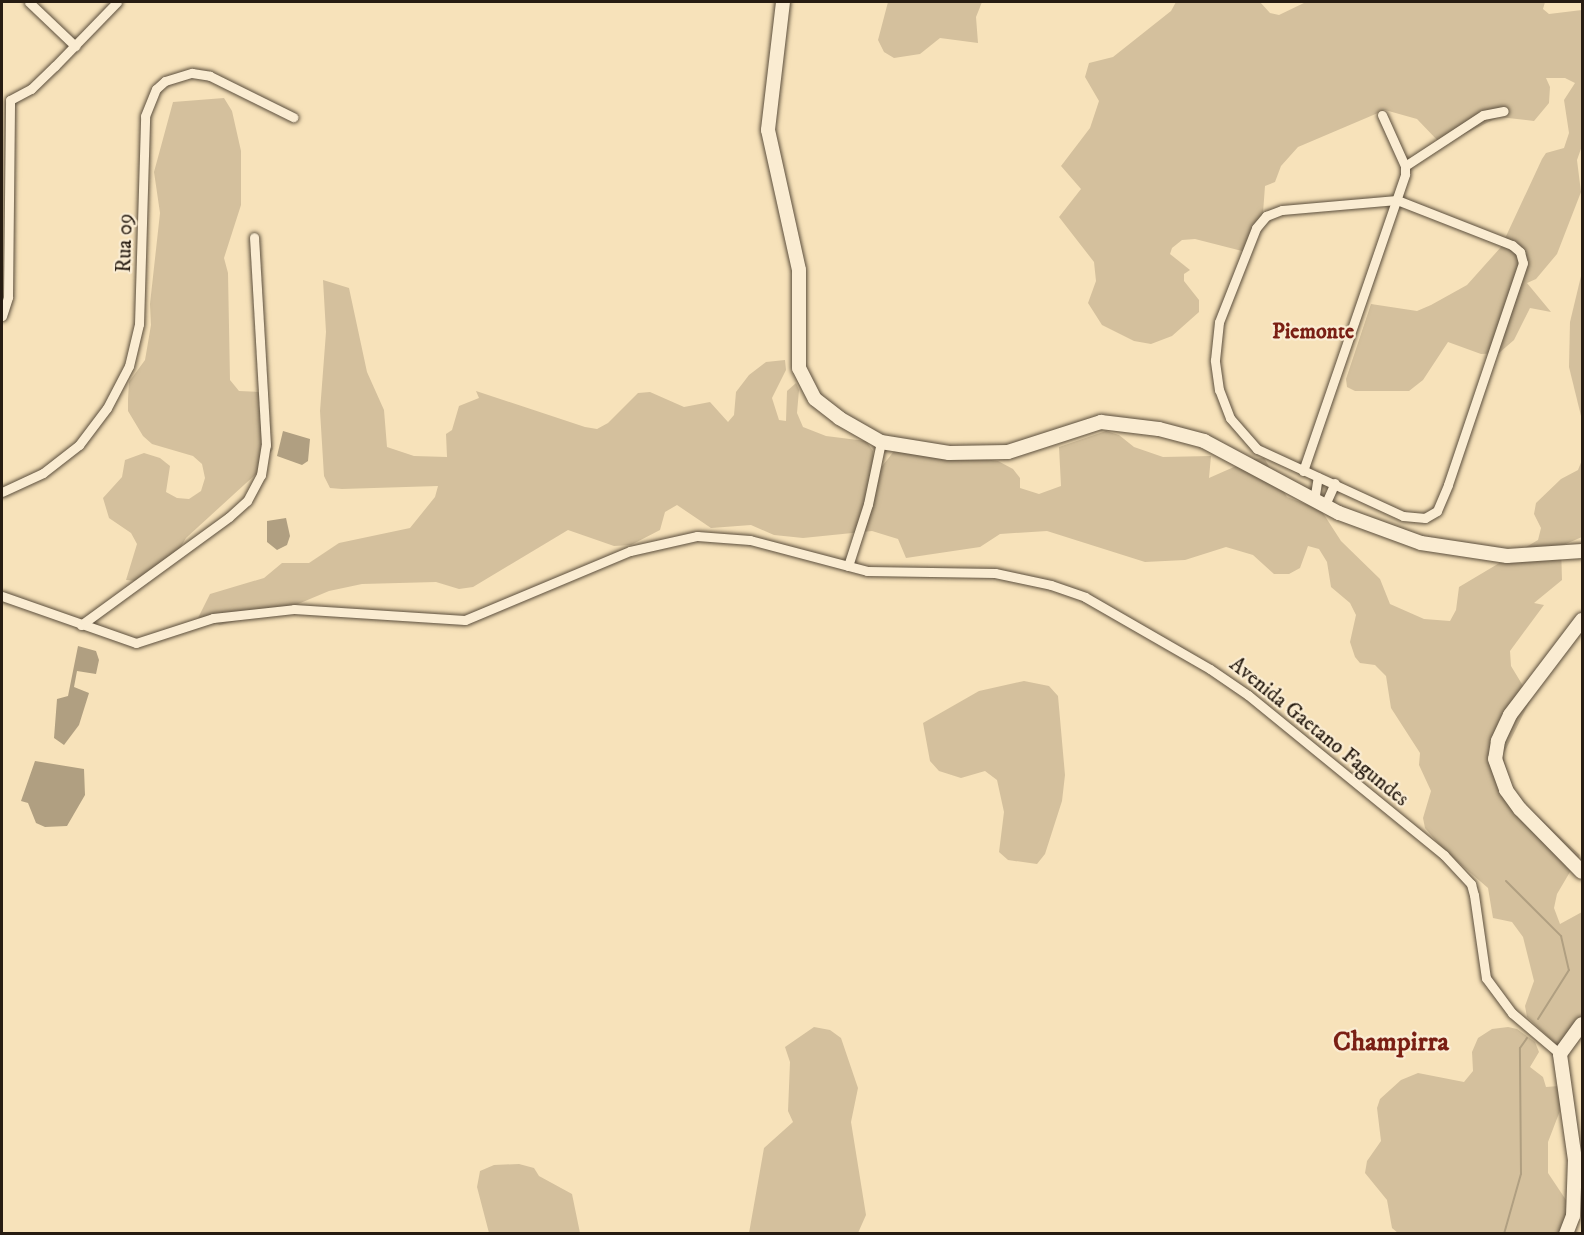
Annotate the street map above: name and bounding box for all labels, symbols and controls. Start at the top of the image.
street label: Rua 09 [111,213,139,273]
district label: Piemonte [1272,319,1354,345]
street label: Avenida Gaetano Fagundes [1224,652,1414,812]
district label: Champirra [1333,1027,1449,1059]

